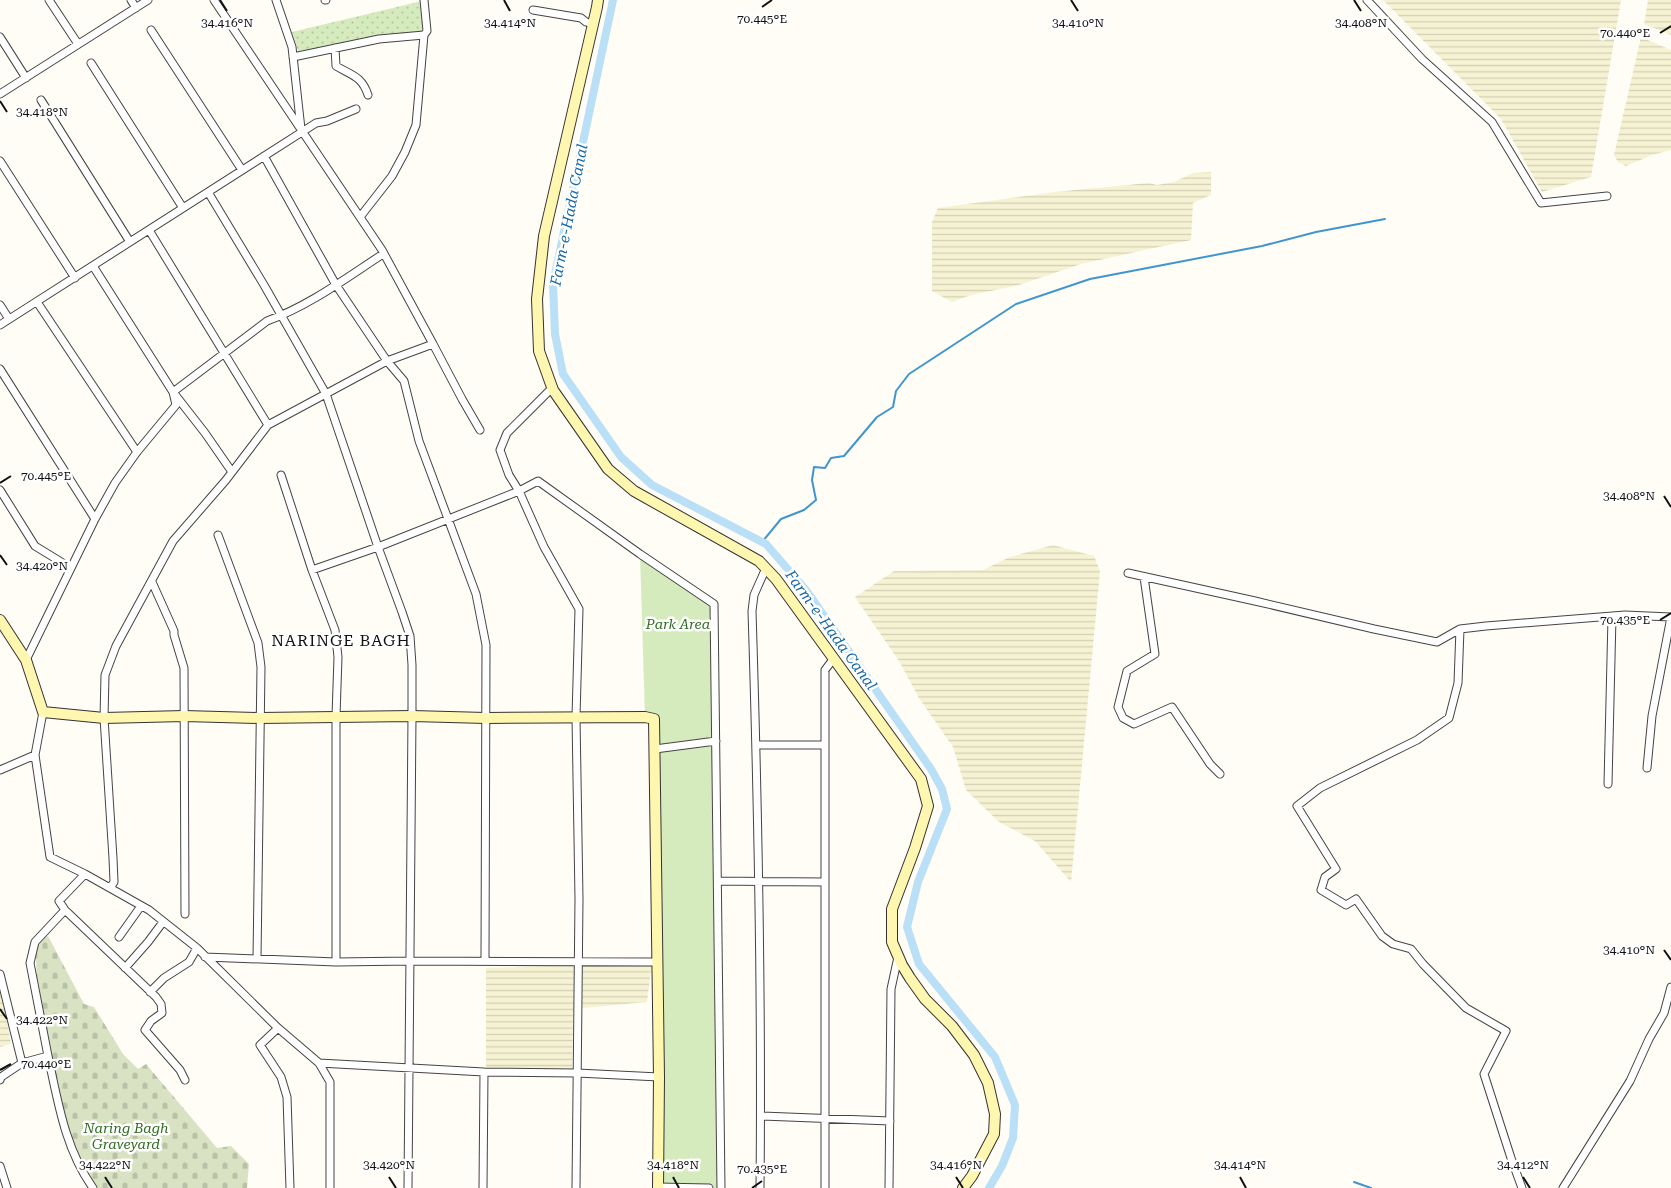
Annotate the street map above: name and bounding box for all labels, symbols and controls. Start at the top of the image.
text: 70.445°E [737,12,787,26]
text: 34.416°N [201,16,253,30]
text: 34.414°N [484,16,536,30]
text: 34.410°N [1052,16,1104,30]
text: 34.408°N [1335,16,1387,30]
text: 70.440°E [1600,26,1650,40]
text: 34.418°N [16,105,68,119]
water label: Farm-e-Hada Canal [546,142,592,288]
text: 70.445°E [21,469,71,483]
text: 34.408°N [1603,489,1655,503]
text: 34.420°N [16,559,68,573]
water label: Farm-e-Hada Canal [781,566,881,694]
text: 70.435°E [1600,613,1650,627]
park label: Park Area [645,616,710,632]
district label: NARINGE BAGH [271,631,411,650]
text: 34.410°N [1603,943,1655,957]
text: 34.422°N [16,1013,68,1027]
text: 70.440°E [21,1057,71,1071]
park label: Naring Bagh Graveyard [82,1120,169,1152]
text: 34.422°N [79,1158,131,1172]
text: 34.420°N [363,1158,415,1172]
text: 34.418°N [647,1158,699,1172]
text: 34.416°N [930,1158,982,1172]
text: 34.414°N [1214,1158,1266,1172]
text: 34.412°N [1497,1158,1549,1172]
text: 70.435°E [737,1162,787,1176]

